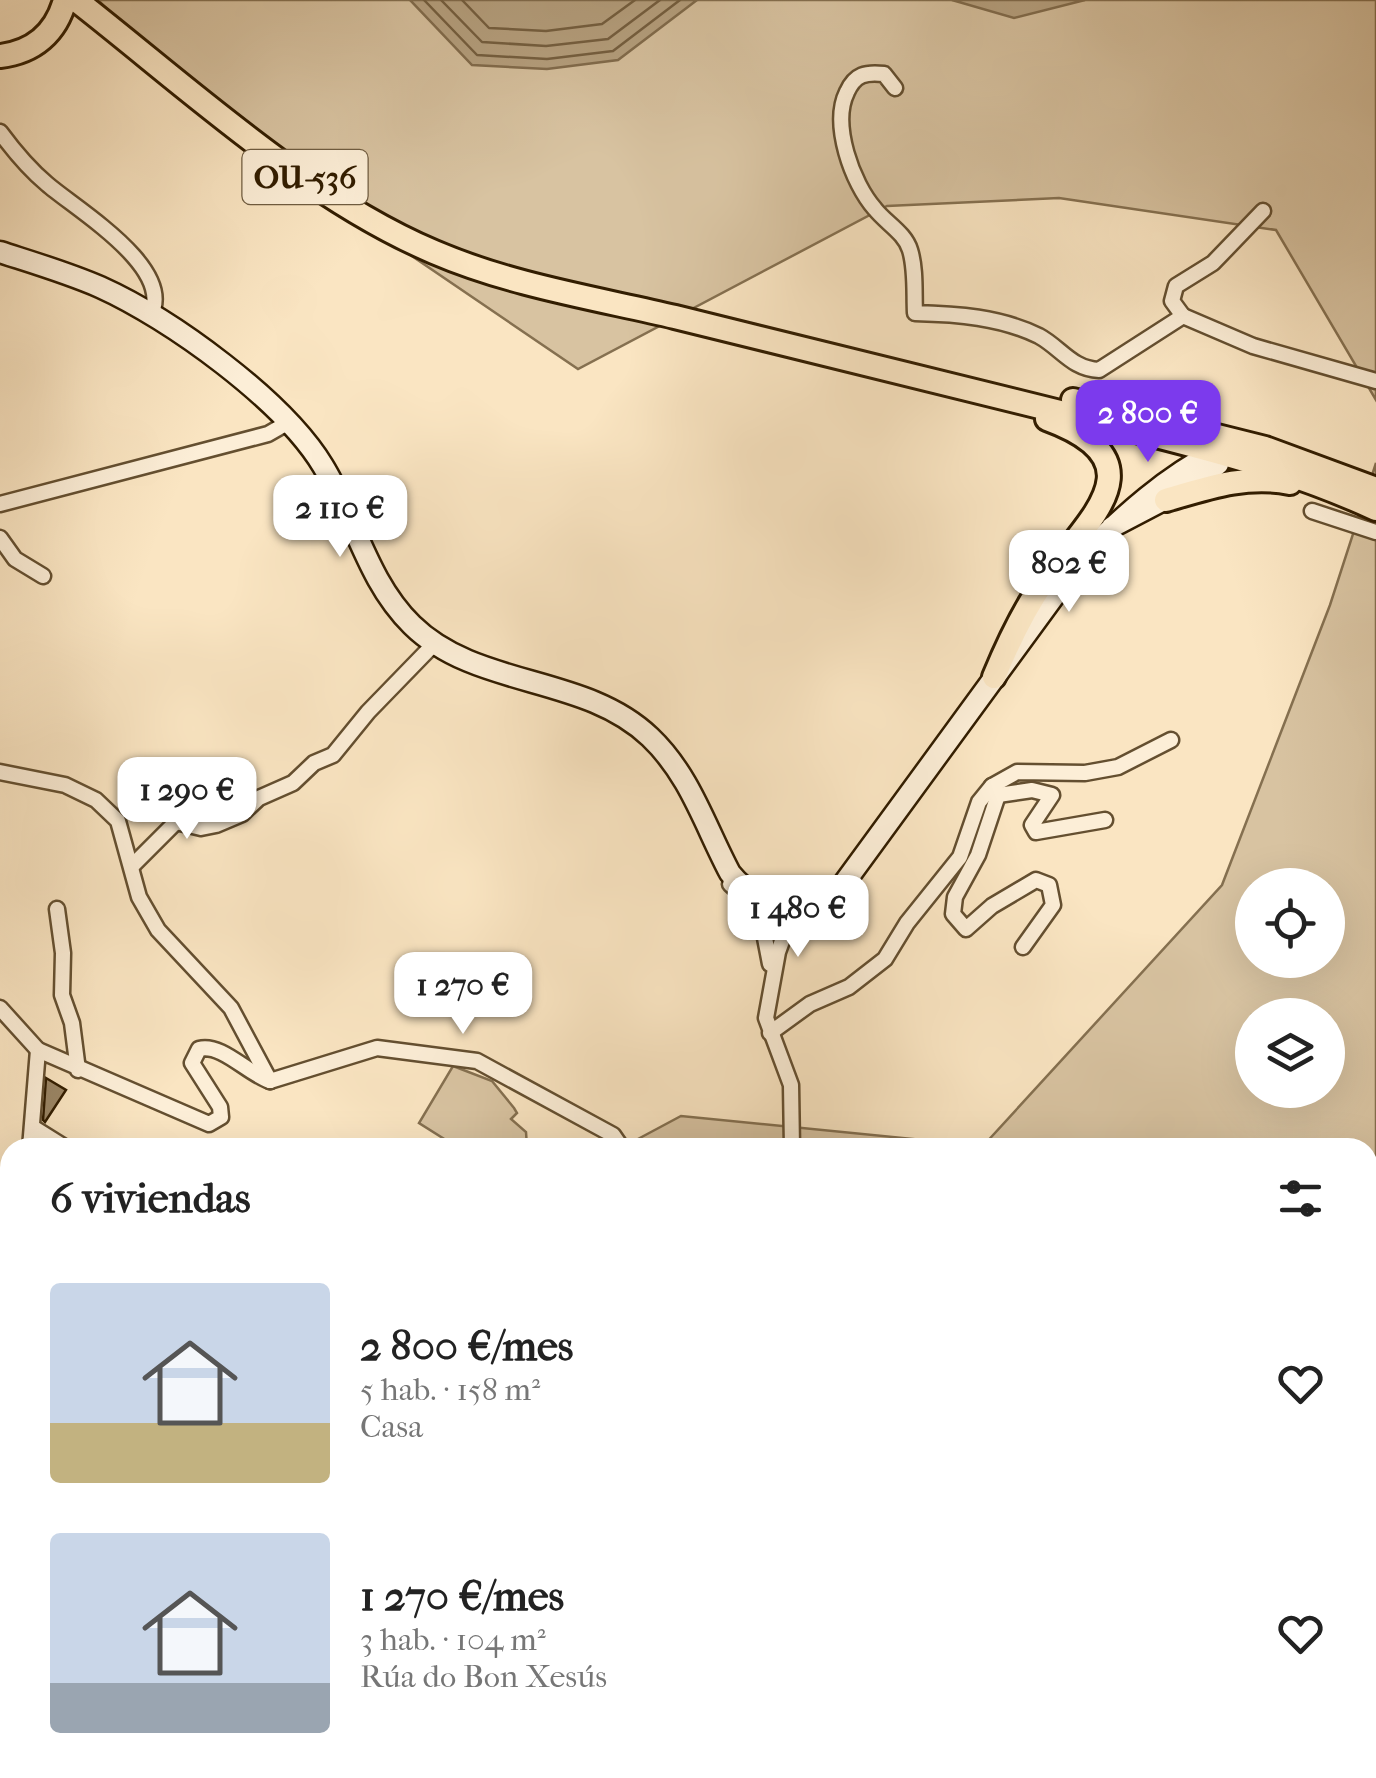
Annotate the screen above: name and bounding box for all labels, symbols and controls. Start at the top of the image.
road number: OU-536 [242,150,368,204]
pin: 2 800 € [1056,380,1240,465]
text: 2 800 € [1098,394,1198,431]
pin: 2 110 € [248,475,432,560]
text: 2 110 € [295,489,385,526]
pin: 802 € [999,530,1139,615]
text: 802 € [1031,544,1107,581]
pin: 1 290 € [95,757,279,842]
text: 1 290 € [139,771,235,808]
map controls [1235,868,1345,1108]
button: locate [1235,868,1345,978]
pin: 1 480 € [706,875,890,960]
text: 1 480 € [750,889,846,926]
pin: 1 270 € [371,952,555,1037]
text: 1 270 € [416,966,510,1003]
button: layers [1235,998,1345,1108]
icon: filters [1273,1171,1328,1226]
text: 6 viviendas [50,1174,250,1223]
text: 2 800 €/mes [360,1322,573,1371]
icon: home [130,1323,250,1443]
icon: heart [1273,1356,1328,1411]
text: 5 hab. · 158 m² [360,1371,540,1408]
text: Casa [360,1408,423,1445]
text: 1 270 €/mes [360,1572,564,1621]
icon: home [130,1573,250,1693]
icon: heart [1273,1606,1328,1661]
text: 3 hab. · 104 m² [360,1621,546,1658]
text: Rúa do Bon Xesús [360,1658,607,1695]

